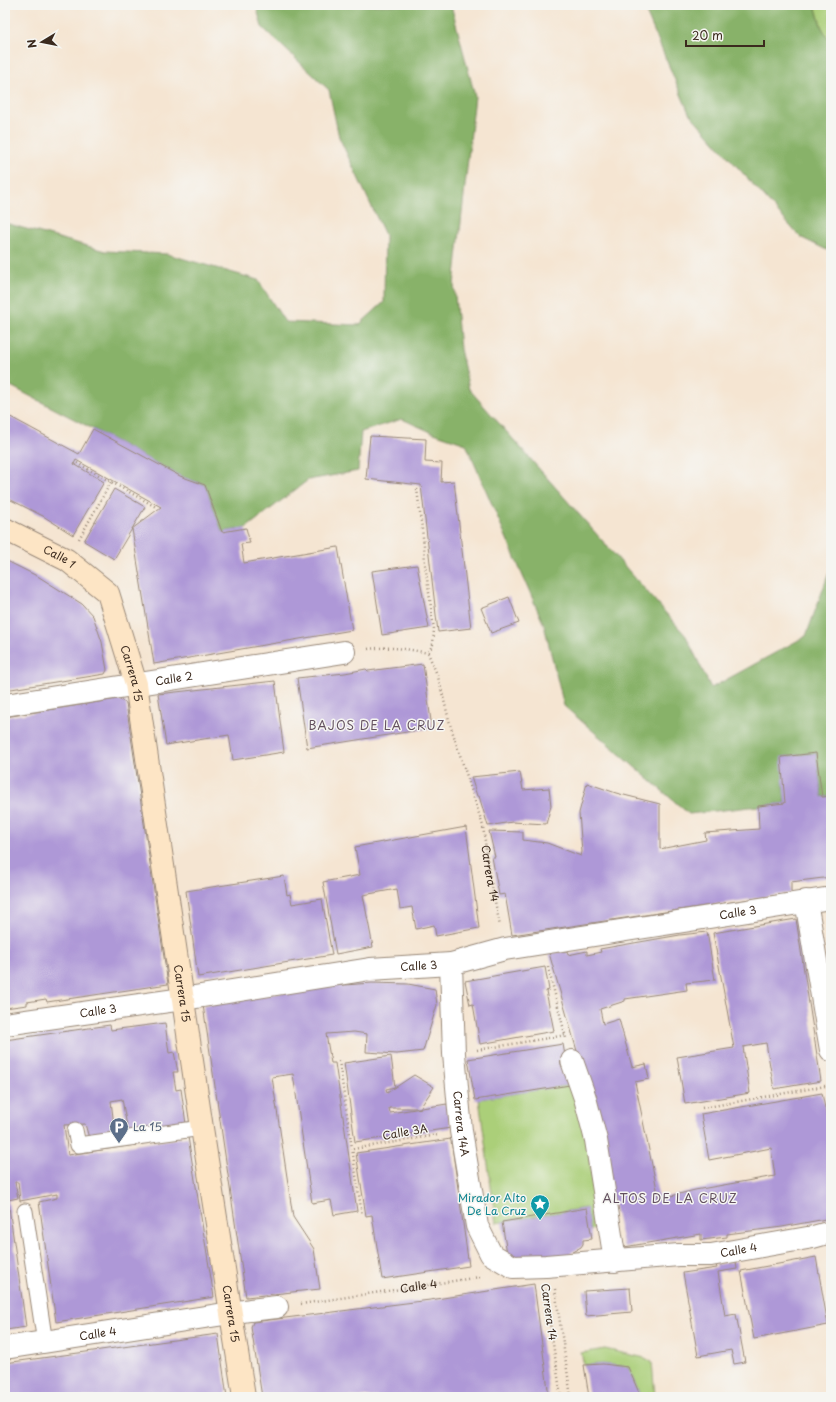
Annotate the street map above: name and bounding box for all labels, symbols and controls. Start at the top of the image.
north arrow [22,22,62,62]
scale bar [686,22,764,48]
text: 20 m [692,26,723,44]
text: N [22,38,41,50]
street label: Calle 1 [40,540,80,572]
street label: Carrera 15 [117,643,148,703]
street label: Calle 2 [154,667,194,689]
district label: BAJOS DE LA CRUZ [309,716,445,734]
street label: Carrera 14 [478,844,504,903]
street label: Calle 3 [718,901,757,923]
street label: Calle 3 [400,956,438,975]
street label: Carrera 15 [170,963,195,1023]
street label: Calle 3 [78,999,118,1021]
street label: Carrera 14A [449,1090,474,1158]
parking icon: La 15 [108,1116,130,1144]
place label: La 15 [133,1118,162,1135]
street label: Calle 3A [381,1119,429,1144]
place label: Mirador Alto De La Cruz [458,1189,526,1219]
district label: ALTOS DE LA CRUZ [603,1189,737,1207]
place icon: Mirador Alto De La Cruz [529,1193,551,1221]
street label: Calle 4 [719,1238,758,1261]
street label: Calle 4 [399,1275,438,1297]
street label: Carrera 14 [537,1282,562,1342]
street label: Carrera 15 [219,1284,244,1344]
street label: Calle 4 [78,1322,118,1344]

